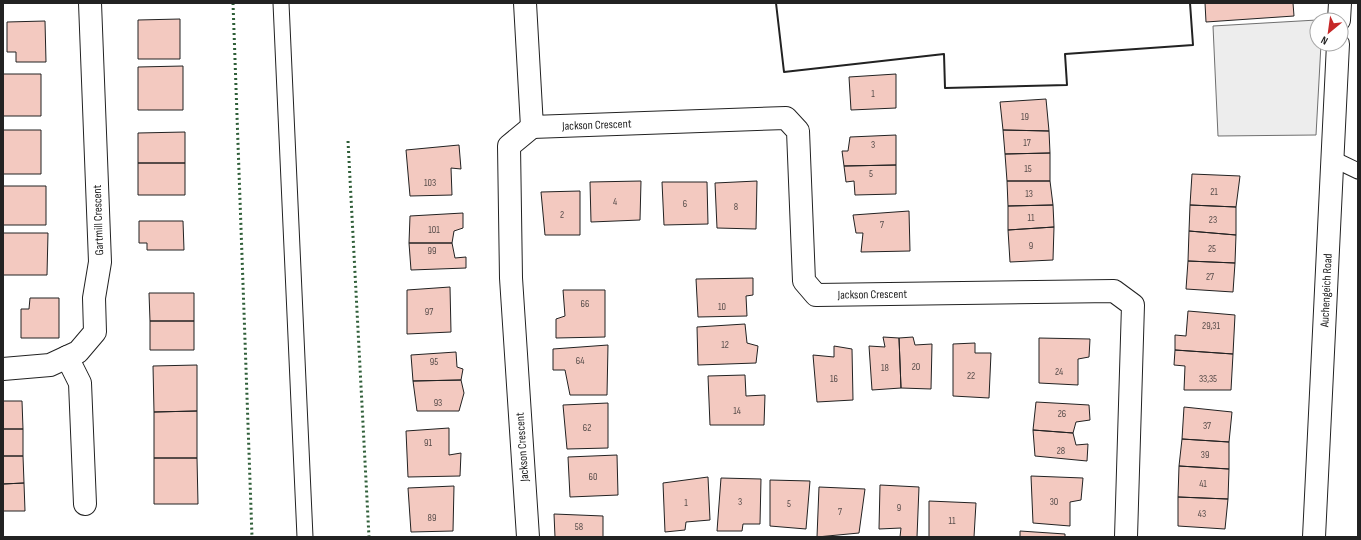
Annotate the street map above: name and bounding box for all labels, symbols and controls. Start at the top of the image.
north arrow [1309,12,1349,52]
text: N [1319,33,1330,47]
house number: 1 [871,88,875,100]
house number: 19 [1021,111,1029,123]
street label: Jackson Crescent [561,116,632,134]
house number: 17 [1023,137,1031,149]
house number: 3 [871,139,875,151]
house number: 15 [1024,163,1032,175]
house number: 5 [869,168,873,180]
house number: 103 [424,177,436,189]
street label: Gartmill Crescent [90,184,107,256]
house number: 21 [1210,186,1218,198]
house number: 13 [1025,188,1033,200]
house number: 4 [613,196,617,208]
house number: 6 [683,198,687,210]
house number: 8 [734,201,738,213]
house number: 2 [560,209,564,221]
house number: 11 [1028,212,1035,224]
house number: 23 [1209,214,1217,226]
house number: 7 [880,219,884,231]
house number: 101 [428,224,440,236]
house number: 9 [1029,240,1033,252]
house number: 25 [1208,243,1216,255]
house number: 99 [428,245,436,257]
street label: Auchengeich Road [1317,253,1336,329]
house number: 27 [1206,271,1214,283]
street label: Jackson Crescent [837,287,908,303]
house number: 66 [581,298,589,310]
house number: 10 [718,301,726,313]
house number: 97 [425,306,433,318]
house number: 29,31 [1202,320,1220,332]
house number: 12 [721,339,729,351]
house number: 64 [576,355,584,367]
house number: 95 [430,356,438,368]
house number: 20 [912,361,920,373]
house number: 18 [881,362,889,374]
house number: 24 [1055,366,1063,378]
house number: 22 [967,370,975,382]
house number: 16 [830,373,838,385]
house number: 33,35 [1199,373,1217,385]
house number: 93 [434,397,442,409]
house number: 14 [733,405,741,417]
house number: 26 [1058,408,1066,420]
street label: Jackson Crescent [513,412,532,483]
house number: 37 [1203,420,1211,432]
house number: 62 [583,422,591,434]
house number: 91 [424,437,432,449]
house number: 28 [1057,445,1065,457]
house number: 39 [1201,449,1209,461]
house number: 60 [589,471,597,483]
house number: 41 [1199,478,1207,490]
house number: 3 [738,496,742,508]
house number: 30 [1050,496,1058,508]
house number: 1 [684,497,688,509]
house number: 5 [787,498,791,510]
house number: 9 [897,502,901,514]
house number: 7 [838,506,842,518]
house number: 43 [1198,508,1206,520]
house number: 89 [428,512,436,524]
house number: 11 [949,515,956,527]
house number: 58 [575,521,583,533]

